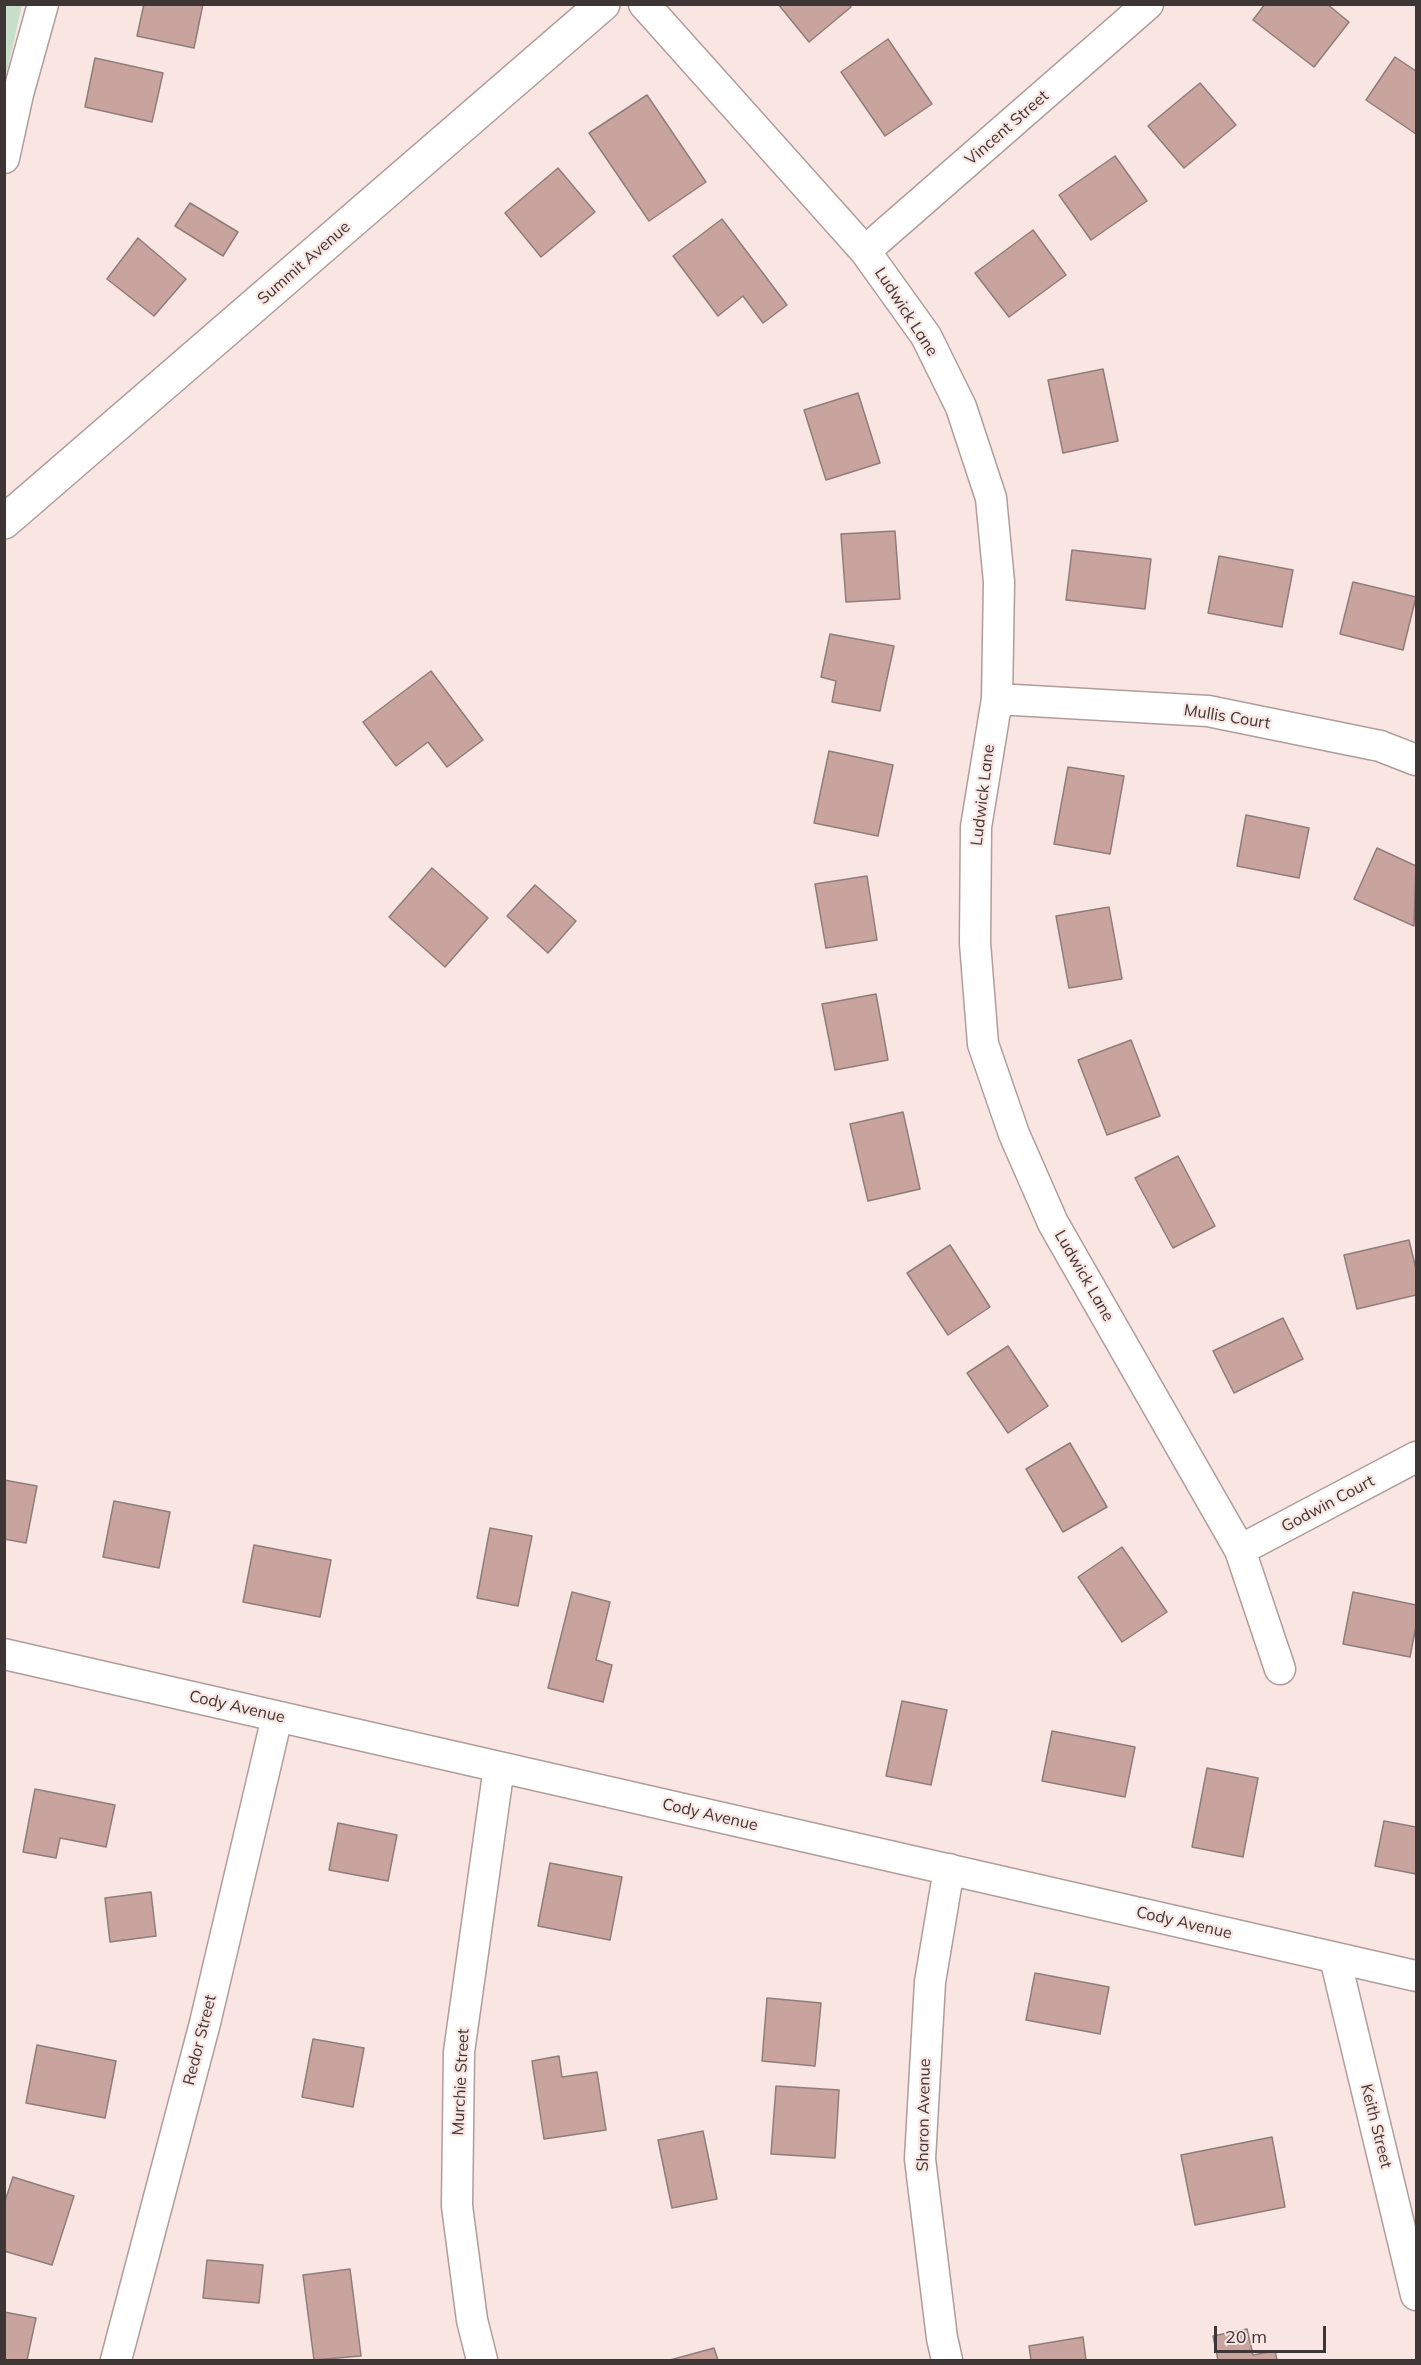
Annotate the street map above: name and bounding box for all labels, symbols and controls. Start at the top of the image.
street label: Vincent Street [961,87,1053,169]
street label: Summit Avenue [254,218,354,308]
street label: Ludwick Lane [870,264,942,360]
street label: Mullis Court [1182,701,1272,733]
street label: Ludwick Lane [967,743,999,847]
street label: Ludwick Lane [1050,1227,1118,1325]
street label: Godwin Court [1278,1472,1378,1536]
street label: Cody Avenue [187,1687,287,1727]
street label: Cody Avenue [660,1795,760,1835]
street label: Cody Avenue [1134,1903,1234,1943]
street label: Redor Street [179,1993,221,2087]
street label: Murchie Street [449,2028,473,2136]
street label: Sharon Avenue [913,2058,935,2172]
street label: Keith Street [1356,2082,1396,2170]
scale bar [1217,2314,1330,2352]
text: 20 m [1225,2325,1267,2348]

